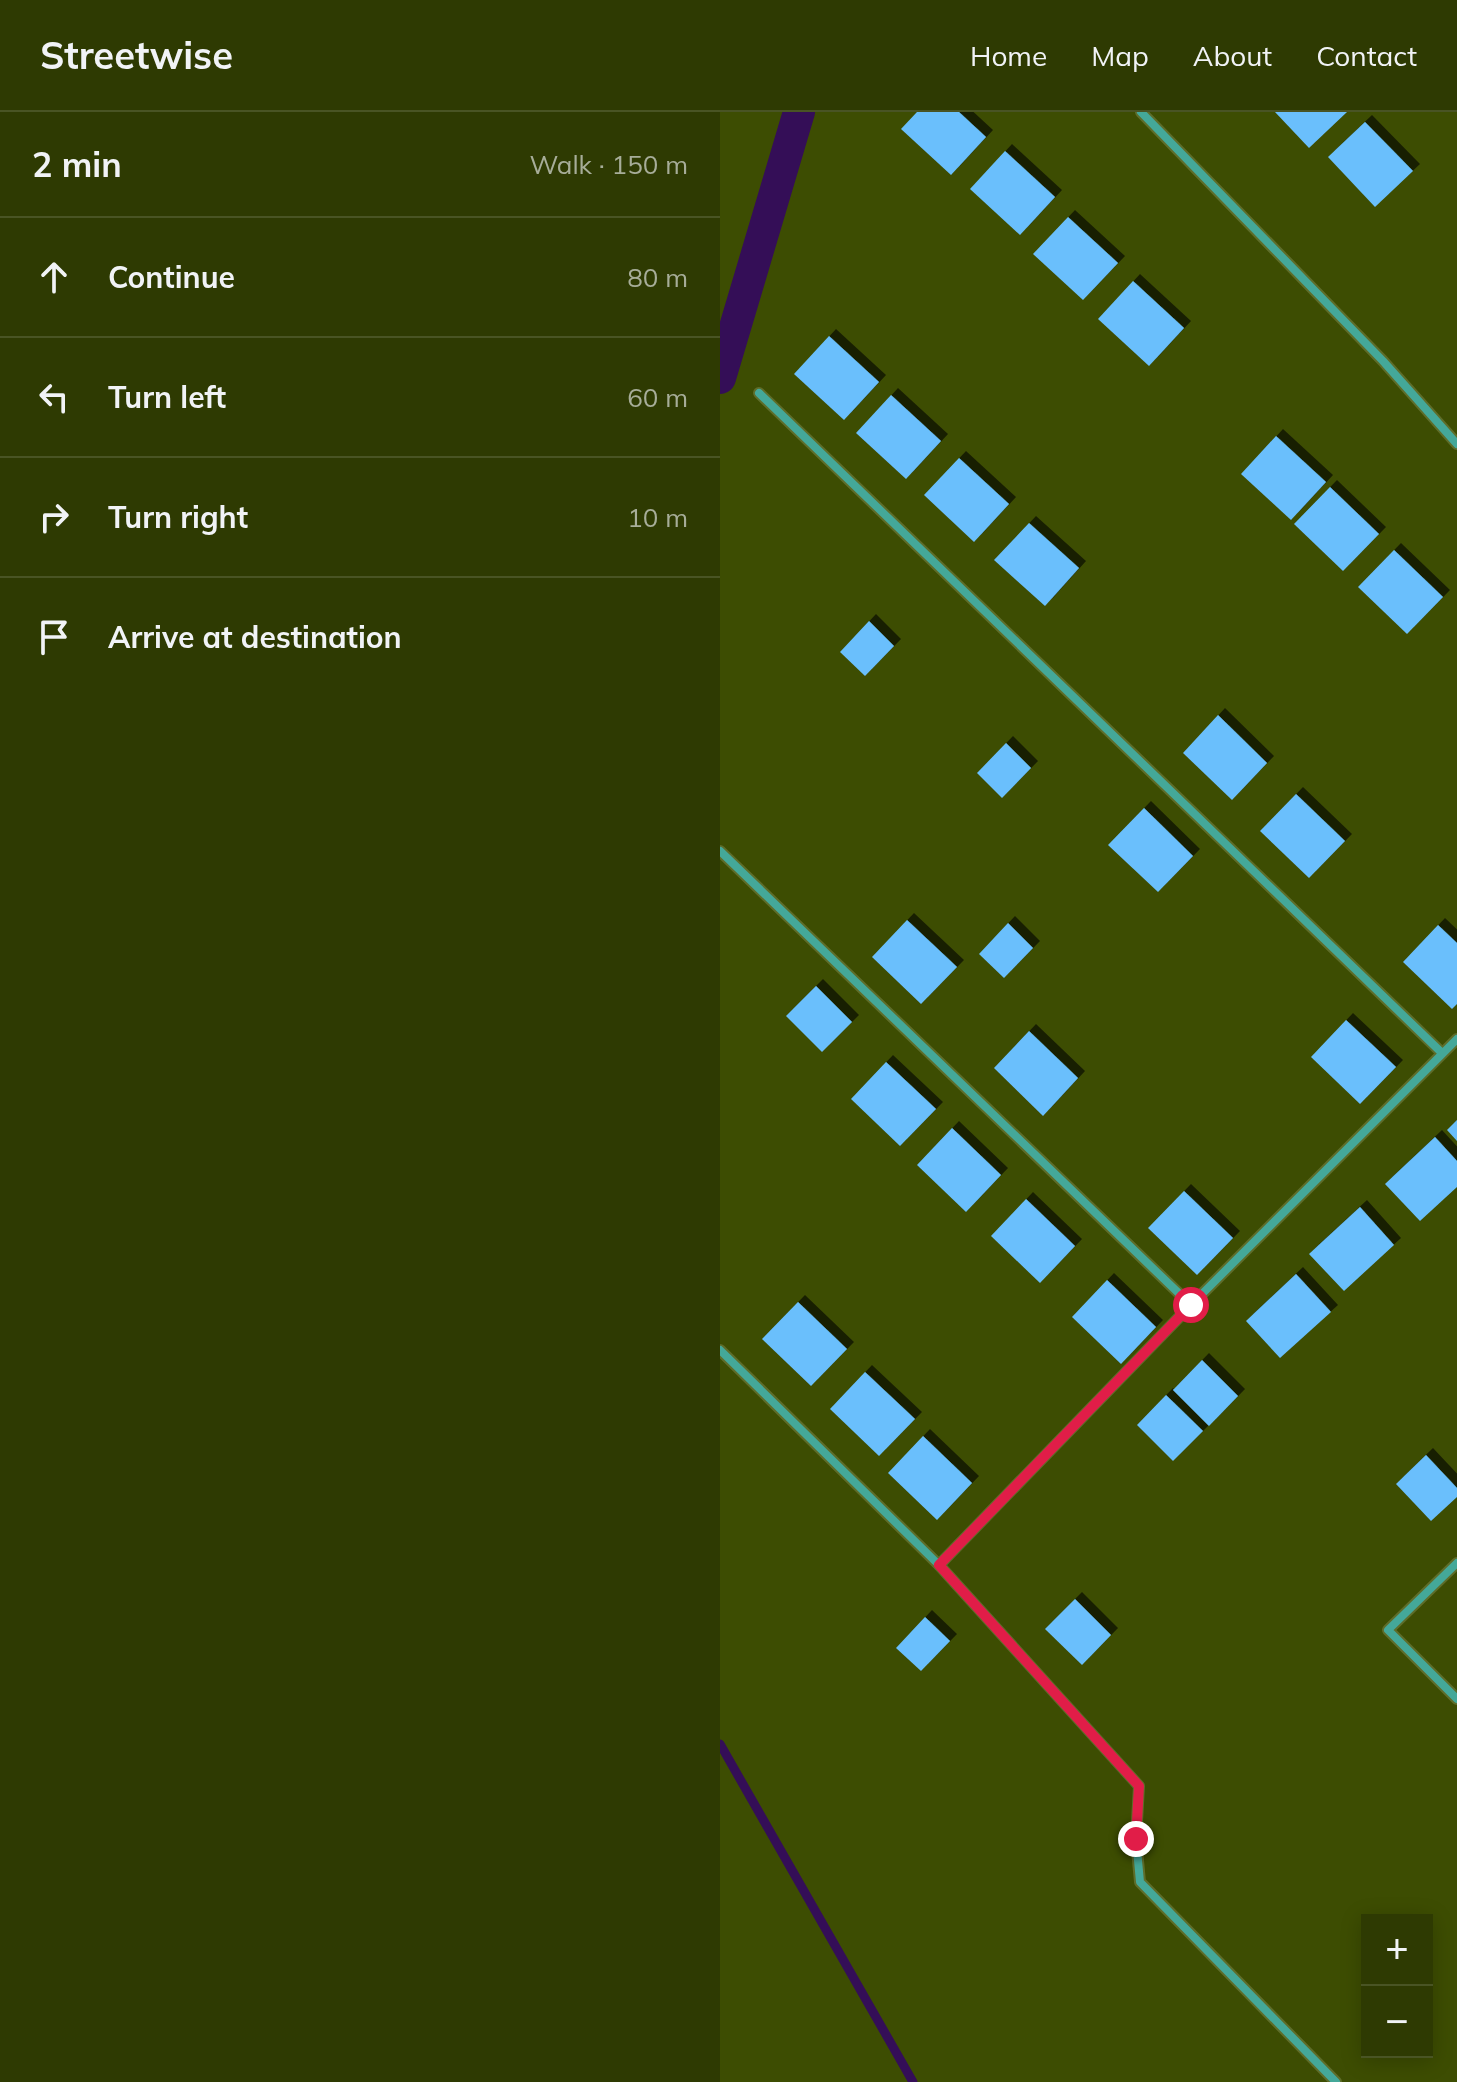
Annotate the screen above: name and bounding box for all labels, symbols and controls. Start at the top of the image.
text: Streetwise [40,31,233,79]
text: Home [970,38,1047,73]
text: Map [1091,38,1149,73]
text: About [1193,38,1272,73]
text: Contact [1316,38,1417,73]
text: 2 min [32,143,122,186]
text: Walk · 150 m [529,148,688,181]
icon: ahead [32,255,76,299]
text: Continue [108,258,235,296]
text: 80 m [627,261,688,294]
icon: left [32,375,76,419]
text: Turn left [108,378,226,416]
text: 60 m [627,381,688,414]
icon: right [32,495,76,539]
text: Turn right [108,498,248,536]
text: 10 m [627,501,688,534]
icon: arrive [32,615,76,659]
text: Arrive at destination [108,618,402,656]
route start [1173,1287,1209,1323]
route end [1118,1821,1154,1857]
map controls [1361,1914,1433,2058]
button: + [1361,1914,1433,1986]
button: − [1361,1986,1433,2058]

